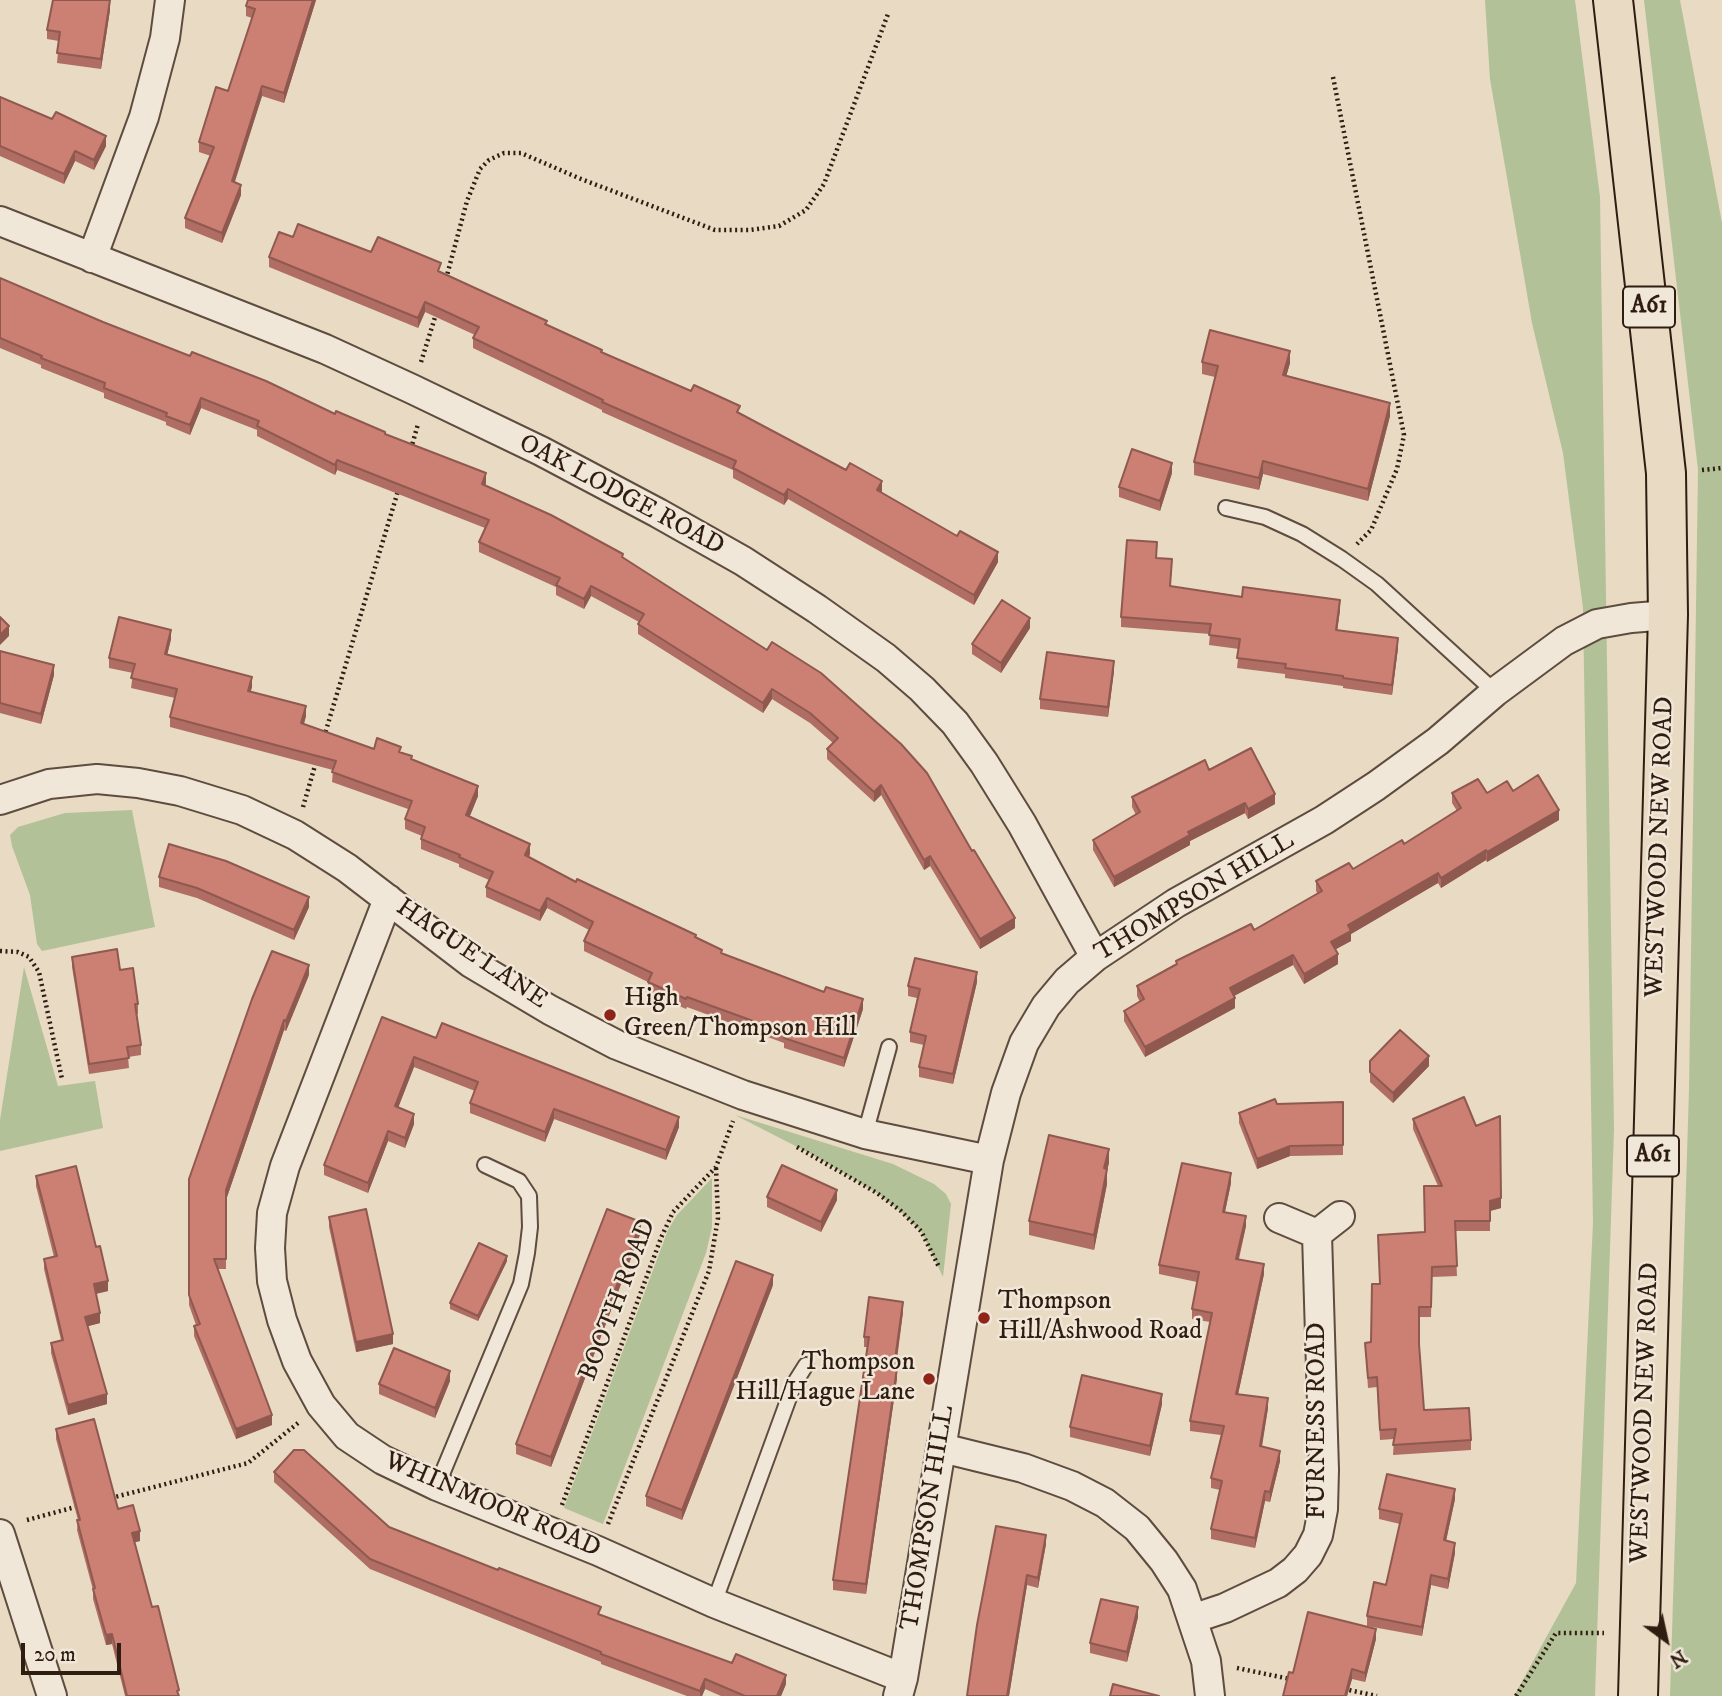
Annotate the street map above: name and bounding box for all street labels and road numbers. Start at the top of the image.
road number: A61 [1623,286,1675,328]
street label: OAK LODGE ROAD [513,429,729,563]
street label: WESTWOOD NEW ROAD [1640,696,1682,998]
street label: THOMPSON HILL [1090,826,1300,970]
street label: HAGUE LANE [389,893,553,1017]
road number: A61 [1627,1136,1679,1176]
street label: BOOTH ROAD [574,1214,664,1386]
street label: WESTWOOD NEW ROAD [1625,1262,1667,1564]
street label: FURNESS ROAD [1303,1322,1335,1520]
street label: THOMPSON HILL [896,1403,962,1633]
street label: WHINMOOR ROAD [379,1446,605,1566]

